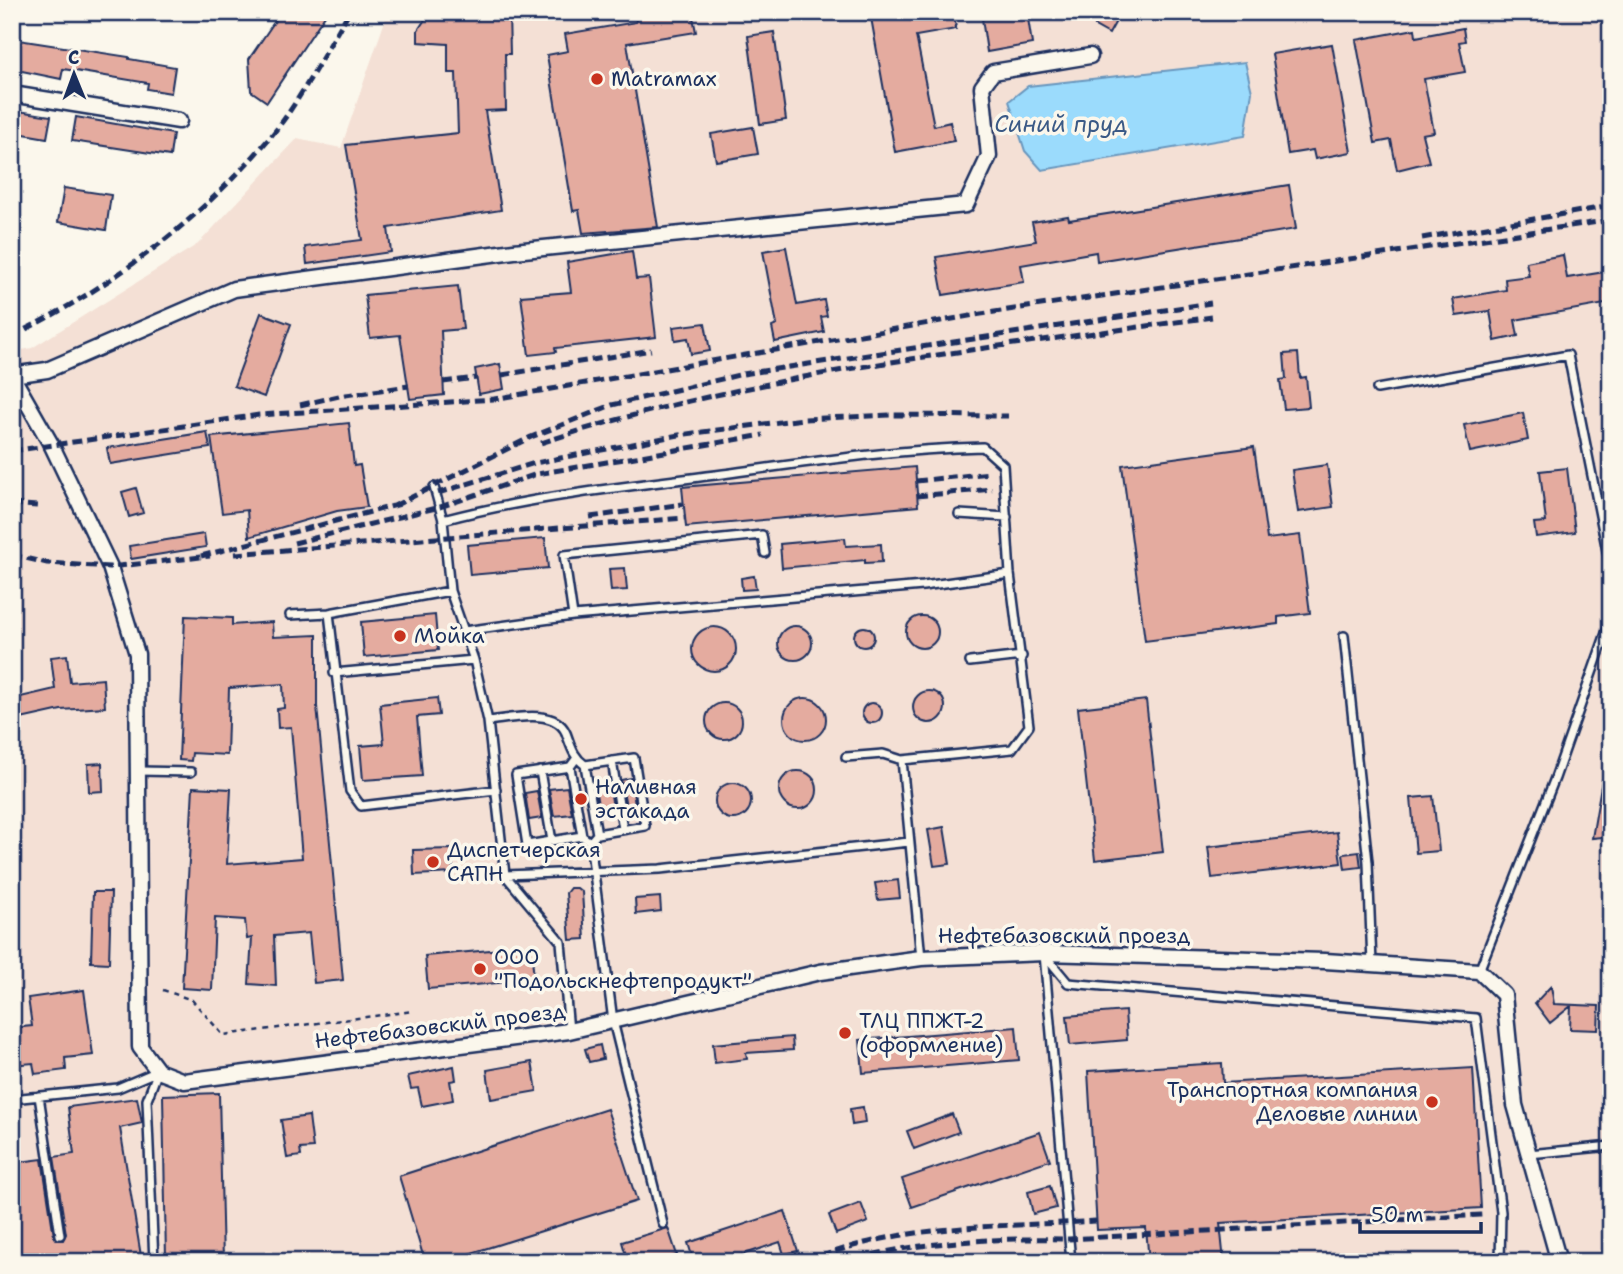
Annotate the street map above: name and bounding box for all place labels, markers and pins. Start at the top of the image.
place label: Matramax [611,65,717,93]
marker: Matramax [589,71,605,87]
place label: Мойка [414,622,485,650]
marker: Мойка [392,628,408,644]
place label: Наливная эстакада [595,773,697,825]
marker: Наливная эстакада [573,791,589,807]
place label: Диспетчерская САПН [447,836,601,888]
marker: Диспетчерская САПН [425,854,441,870]
place label: ООО "Подольскнефтепродукт" [494,943,752,995]
marker: ООО "Подольскнефтепродукт" [472,961,488,977]
place label: ТЛЦ ППЖТ-2 (оформление) [859,1007,1003,1059]
marker: ТЛЦ ППЖТ-2 (оформление) [837,1025,853,1041]
place label: Транспортная компания Деловые линии [1167,1076,1418,1128]
marker: Транспортная компания Деловые линии [1424,1094,1440,1110]

